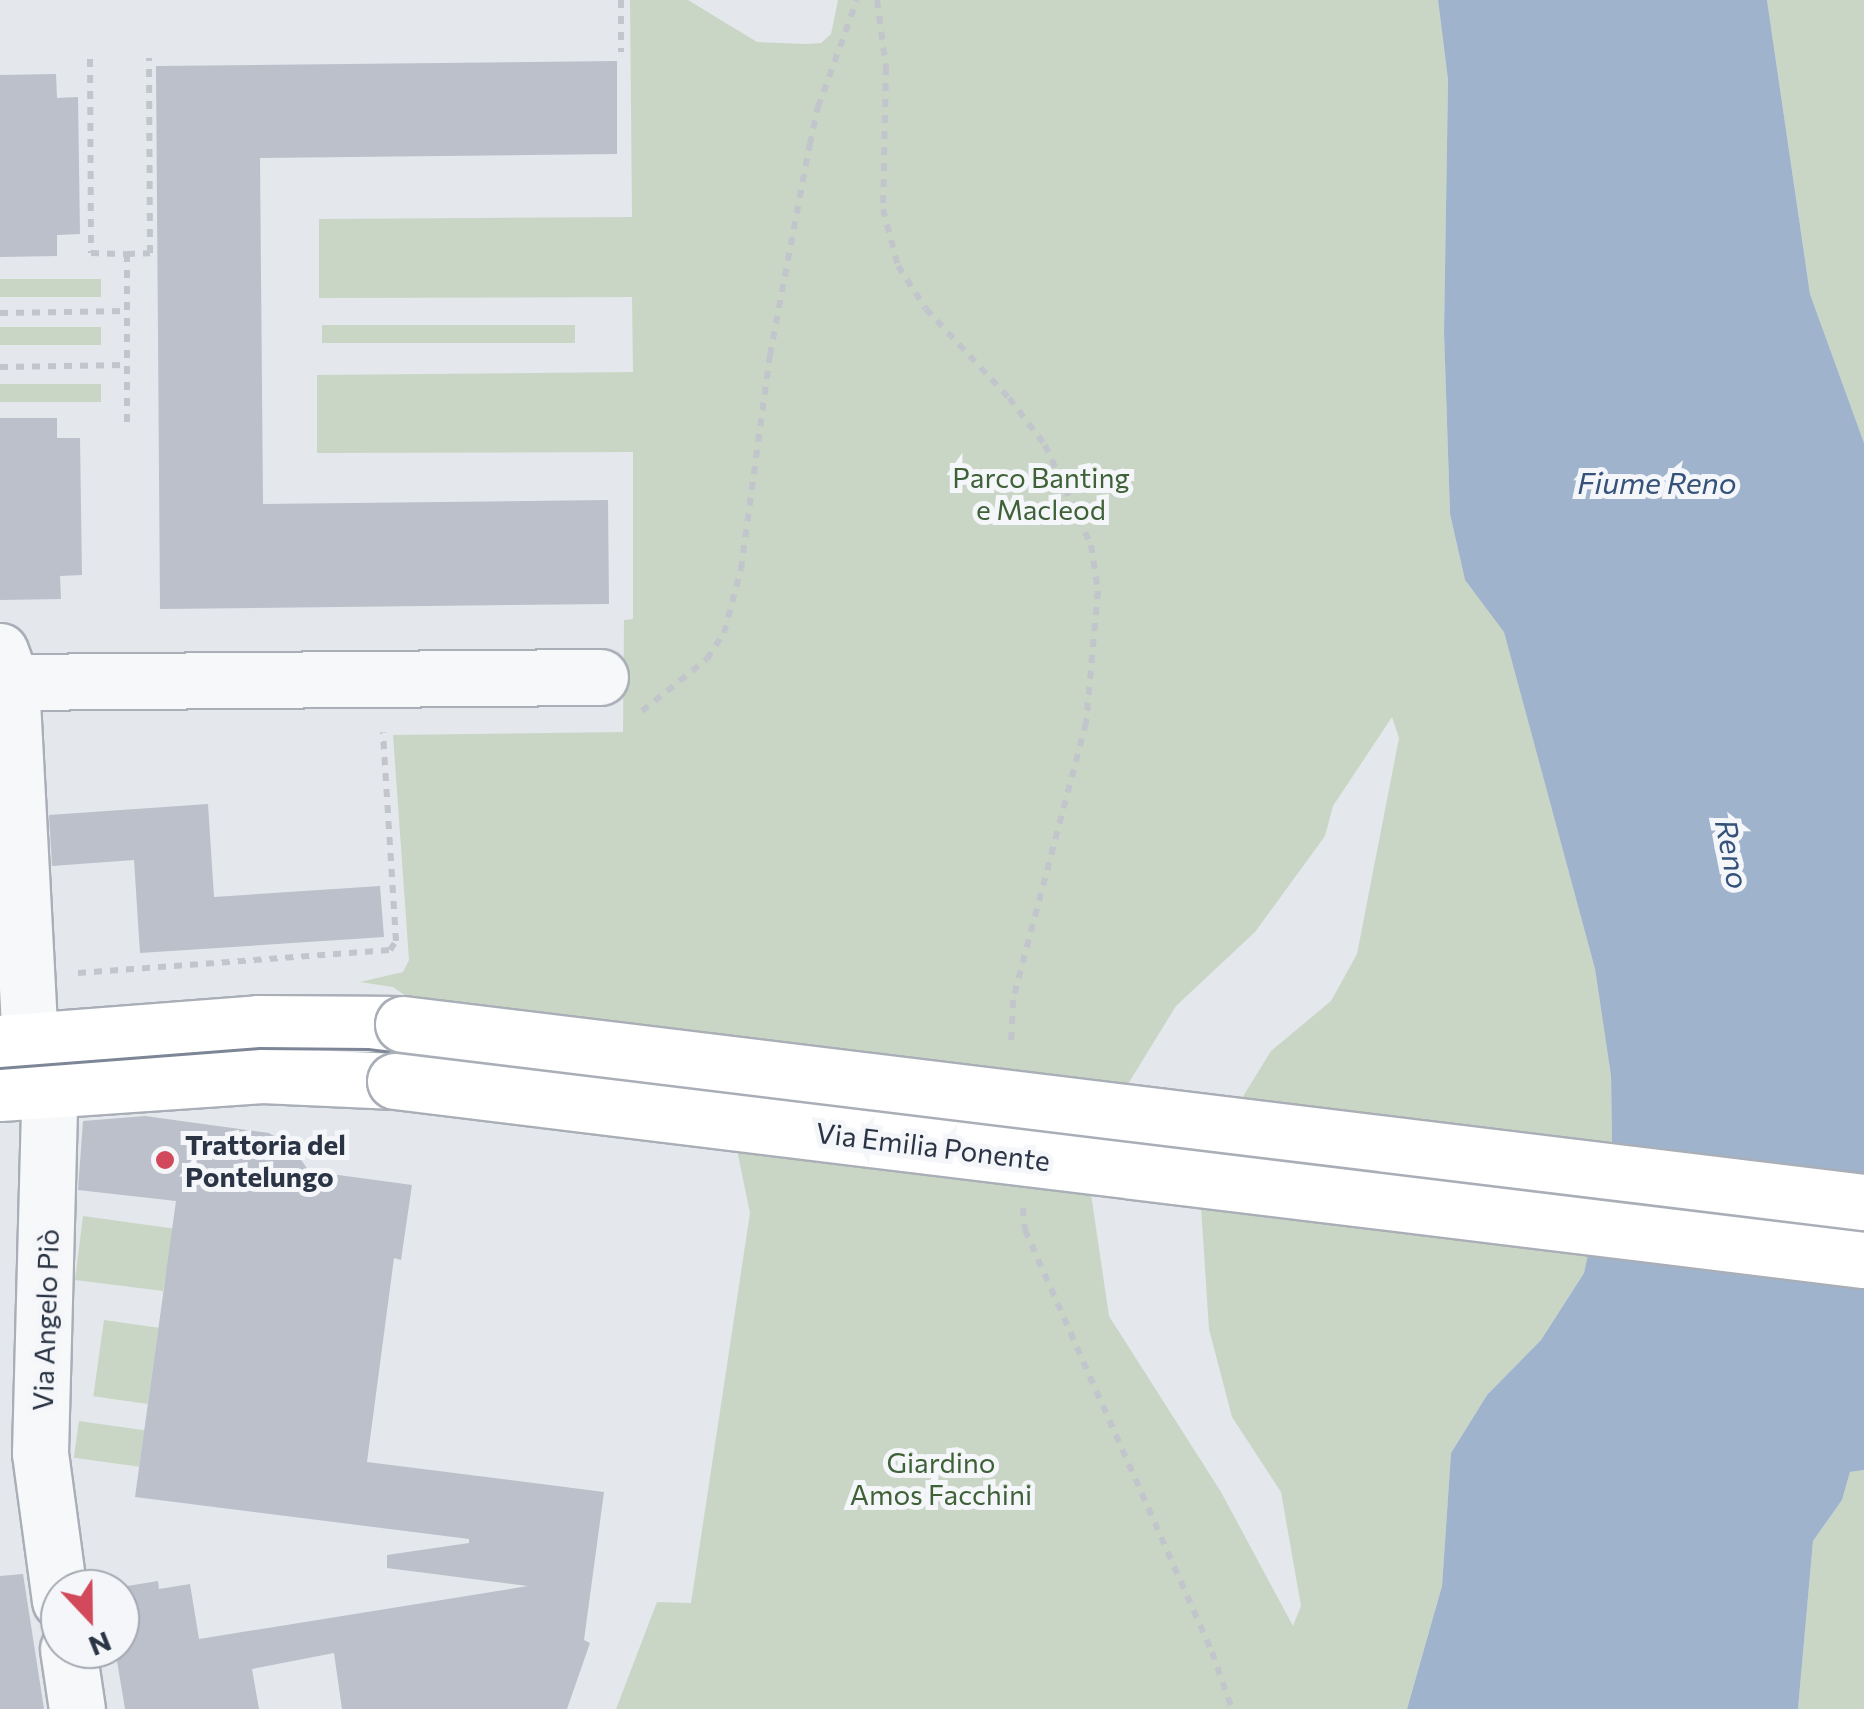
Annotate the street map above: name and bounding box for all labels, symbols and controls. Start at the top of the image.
park label: Parco Banting e Macleod [952,460,1130,526]
water label: Fiume Reno [1577,464,1737,500]
water label: Reno [1709,816,1757,892]
street label: Via Emilia Ponente [814,1115,1052,1177]
place label: Trattoria del Pontelungo [185,1127,346,1193]
marker: Trattoria del Pontelungo [154,1149,176,1171]
street label: Via Angelo Piò [25,1228,65,1412]
park label: Giardino Amos Facchini [850,1445,1032,1511]
north arrow [40,1569,140,1669]
text: N [84,1625,117,1665]

